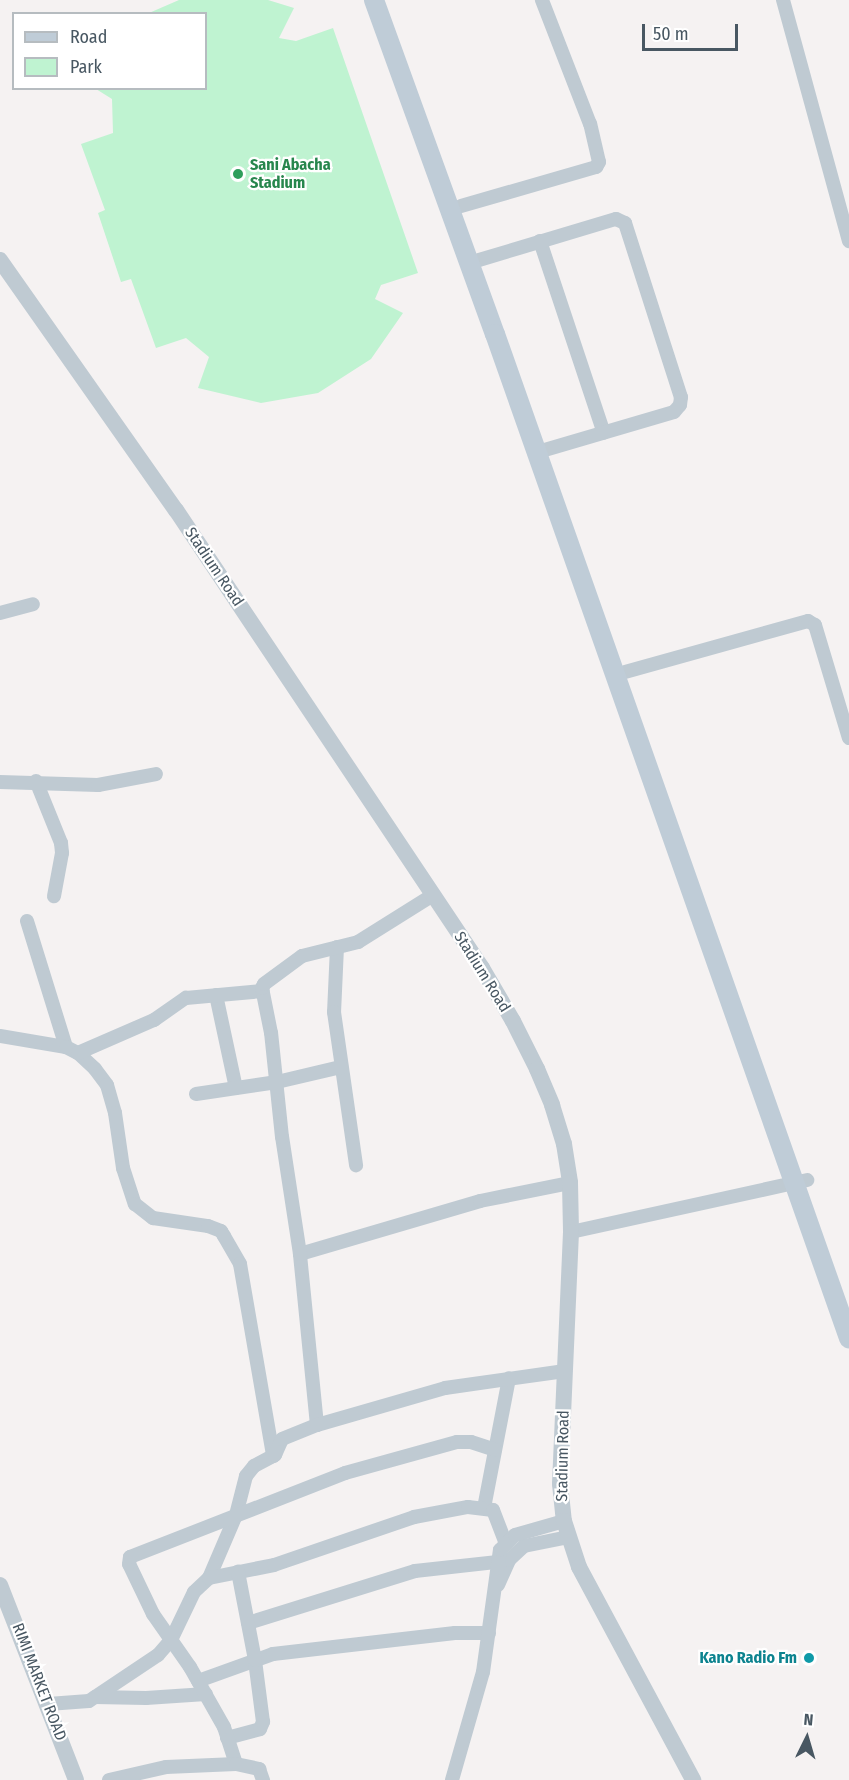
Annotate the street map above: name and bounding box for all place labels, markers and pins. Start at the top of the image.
place label: Sani Abacha Stadium [250,155,331,193]
marker: Sani Abacha Stadium [231,167,245,181]
place label: Kano Radio Fm [699,1648,797,1668]
marker: Kano Radio Fm [802,1651,816,1665]

